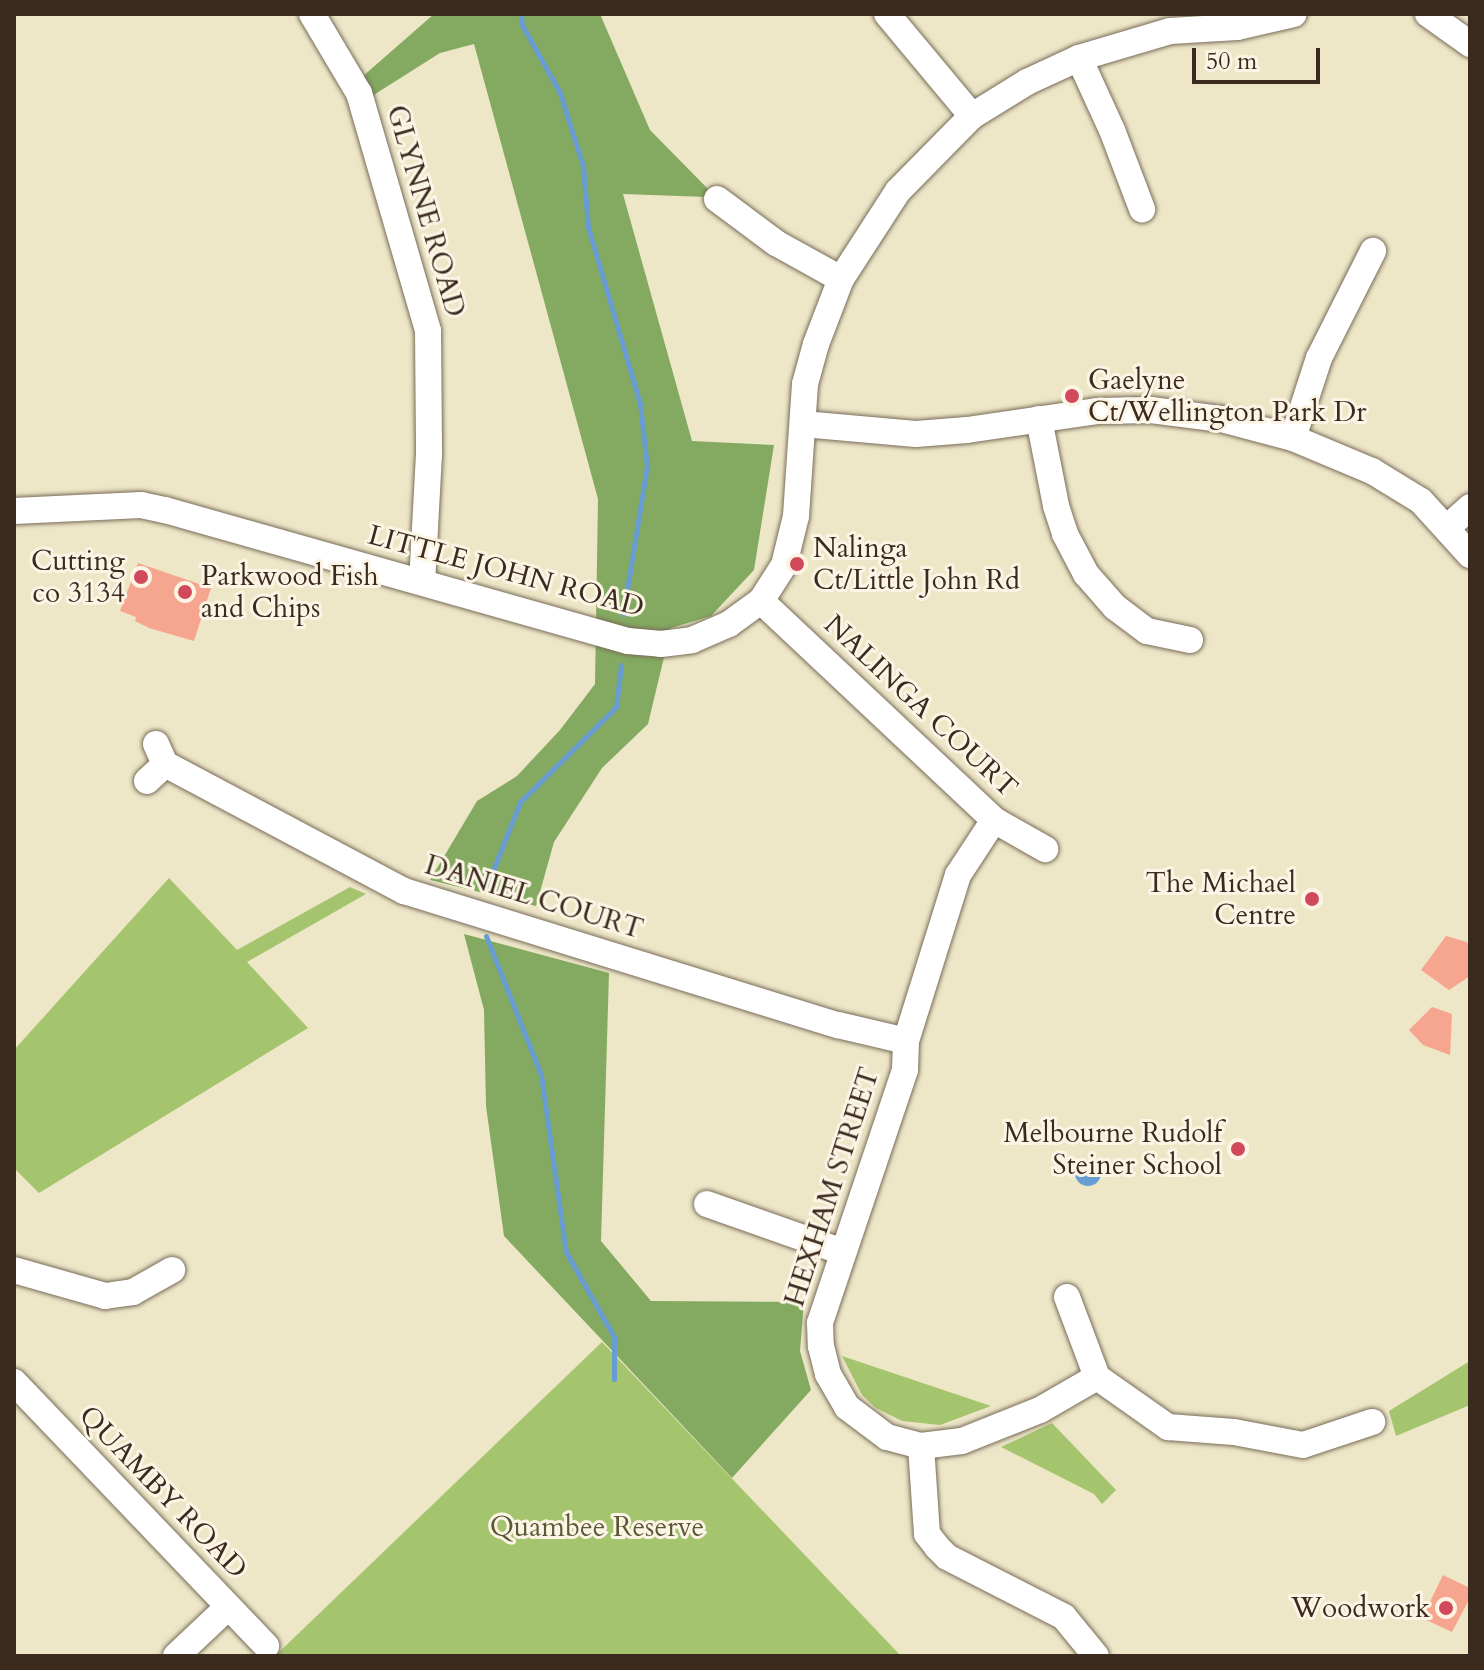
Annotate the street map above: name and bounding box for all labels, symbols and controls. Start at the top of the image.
scale bar [1196,32,1324,82]
text: 50 m [1206,45,1257,78]
street label: GLYNNE ROAD [380,101,472,321]
place label: Gaelyne Ct/Wellington Park Dr [1088,363,1366,429]
marker: Gaelyne Ct/Wellington Park Dr [1063,387,1081,405]
street label: LITTLE JOHN ROAD [364,518,648,624]
place label: Nalinga Ct/Little John Rd [813,531,1020,597]
place label: Cutting co 3134 [31,544,125,610]
marker: Nalinga Ct/Little John Rd [788,555,806,573]
place label: Parkwood Fish and Chips [201,559,379,625]
marker: Cutting co 3134 [132,568,150,586]
marker: Parkwood Fish and Chips [176,583,194,601]
street label: NALINGA COURT [817,608,1025,804]
street label: DANIEL COURT [421,848,647,946]
place label: The Michael Centre [1146,866,1296,932]
marker: The Michael Centre [1303,890,1321,908]
street label: HEXHAM STREET [778,1063,886,1311]
place label: Melbourne Rudolf Steiner School [1003,1116,1222,1182]
marker: Melbourne Rudolf Steiner School [1229,1140,1247,1158]
street label: QUAMBY ROAD [72,1399,254,1585]
park label: Quambee Reserve [490,1510,704,1544]
place label: Woodwork [1291,1591,1430,1625]
marker: Woodwork [1437,1599,1455,1617]

